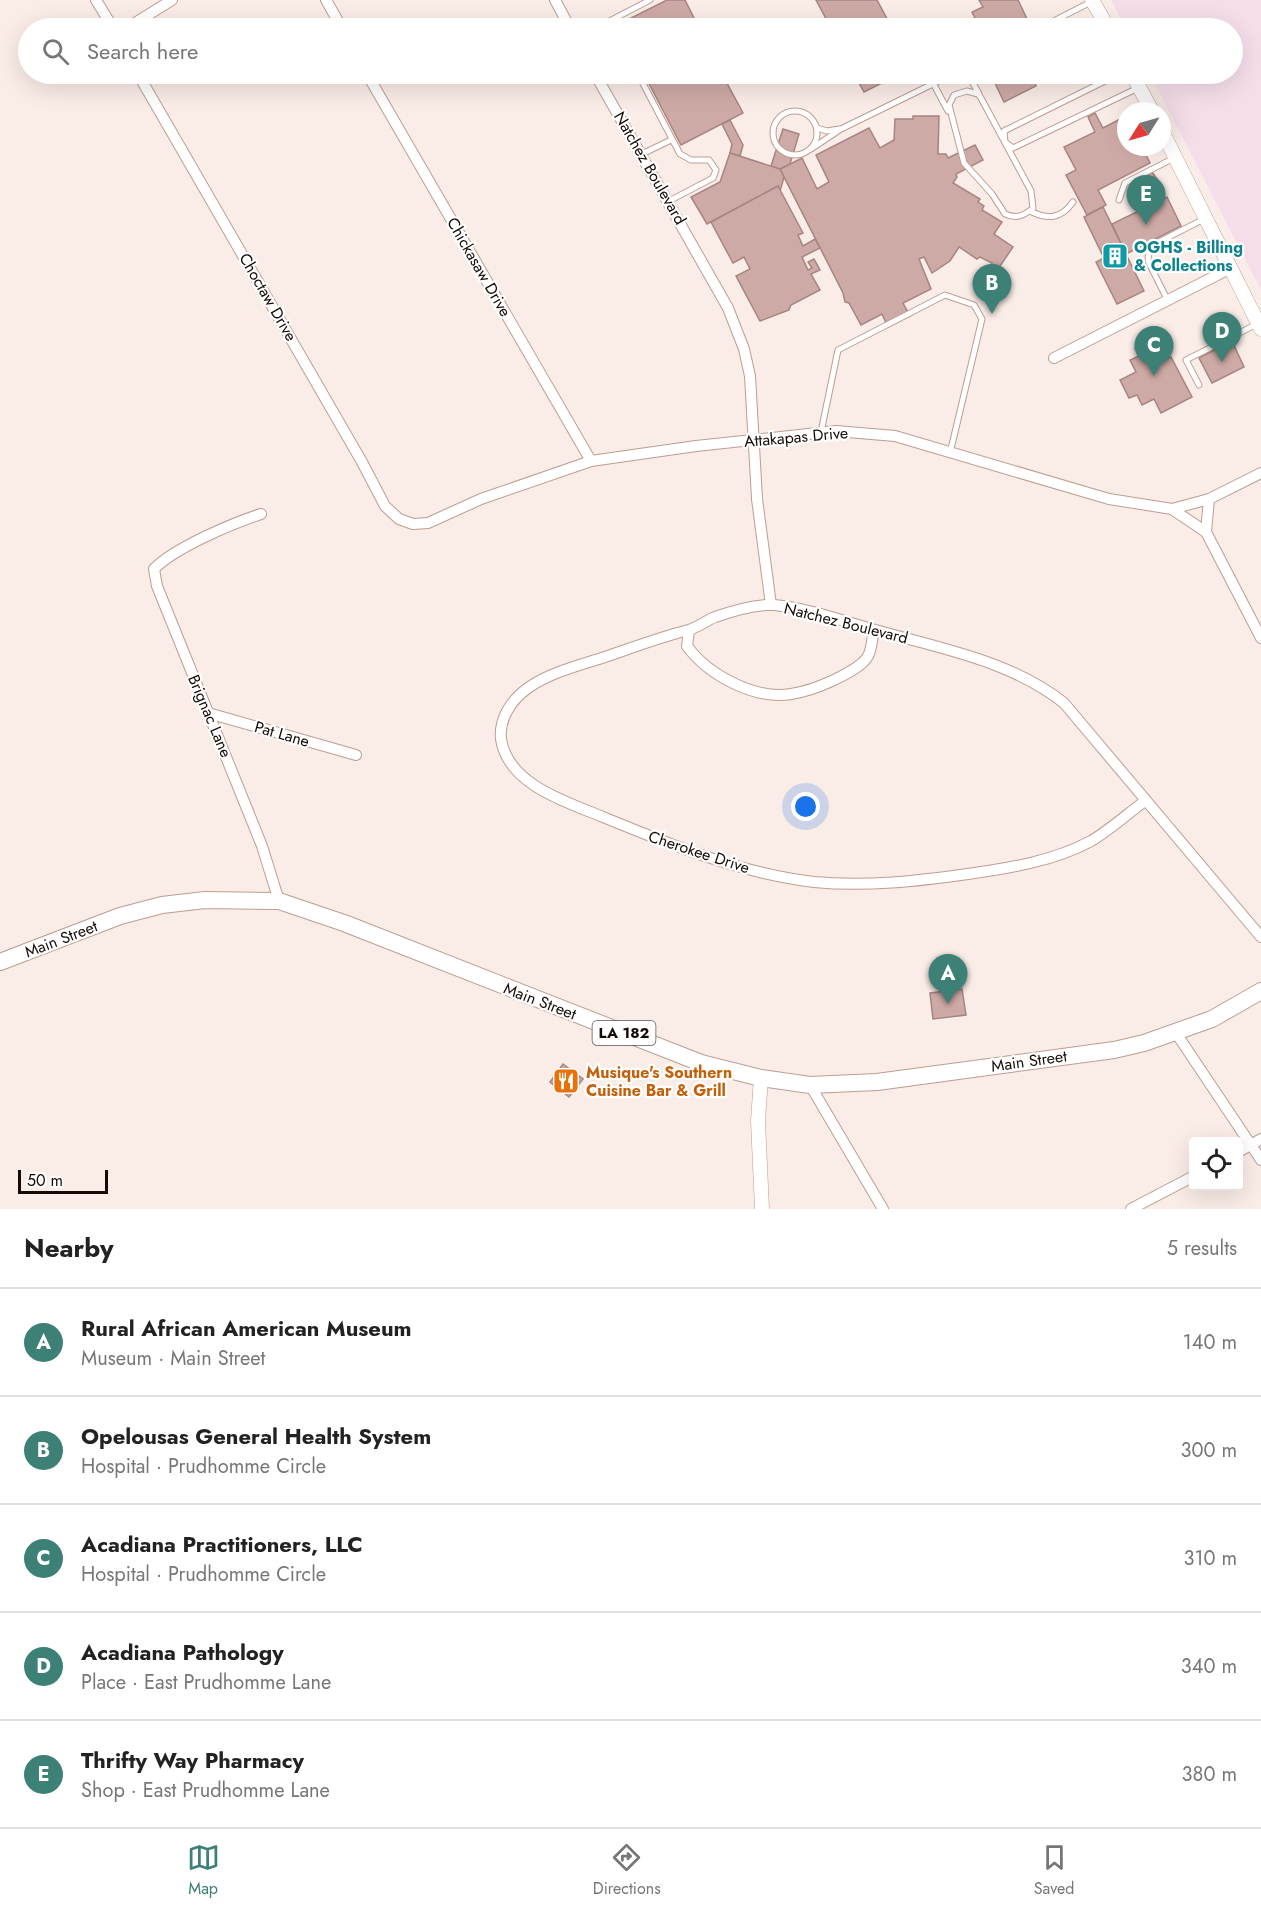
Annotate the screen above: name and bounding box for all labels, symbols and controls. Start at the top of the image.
search box [18,18,1243,84]
icon: search [39,35,72,68]
text: Search here [87,35,198,67]
north arrow [1117,102,1171,156]
street label: Natchez Boulevard [608,107,692,229]
pin: E [1126,176,1166,225]
street label: Chickasaw Drive [441,213,517,321]
place label: OGHS - Billing & Collections [1134,236,1243,277]
building icon: OGHS - Billing & Collections [1100,241,1130,271]
street label: Choctaw Drive [233,249,303,345]
pin: B [972,264,1012,314]
pin: D [1202,312,1242,362]
pin: C [1134,326,1174,376]
street label: Attakapas Drive [743,421,849,453]
street label: Natchez Boulevard [781,596,911,650]
street label: Brignac Lane [182,671,238,761]
street label: Pat Lane [252,715,312,753]
your location [791,792,820,821]
street label: Cherokee Drive [645,825,753,879]
street label: Main Street [21,915,101,963]
pin: A [928,954,968,1004]
street label: Main Street [500,977,580,1025]
road number: LA 182 [592,1021,656,1045]
street label: Main Street [990,1044,1068,1078]
place label: Musique's Southern Cuisine Bar & Grill [586,1061,732,1102]
restaurant icon: Musique's Southern Cuisine Bar & Grill [551,1066,581,1096]
map controls [1189,1137,1243,1191]
button: locate [1189,1137,1243,1191]
scale bar [18,1167,108,1194]
text: 50 m [27,1169,63,1192]
text: Nearby [24,1229,113,1267]
text: 5 results [1167,1234,1237,1263]
text: Rural African American Museum [81,1312,412,1344]
text: A [36,1328,51,1357]
text: 140 m [1183,1328,1237,1357]
text: Museum · Main Street [81,1344,265,1373]
text: Opelousas General Health System [81,1420,431,1452]
text: B [37,1436,50,1465]
text: 300 m [1180,1436,1237,1465]
text: Hospital · Prudhomme Circle [81,1452,326,1481]
text: Acadiana Practitioners, LLC [81,1528,363,1560]
text: C [36,1544,51,1573]
text: 310 m [1183,1544,1237,1573]
text: Hospital · Prudhomme Circle [81,1560,326,1589]
text: Acadiana Pathology [81,1636,284,1668]
text: D [36,1652,51,1681]
text: 340 m [1181,1652,1237,1681]
text: Place · East Prudhomme Lane [81,1668,331,1697]
text: Thrifty Way Pharmacy [81,1744,304,1776]
text: E [37,1760,50,1789]
text: 380 m [1182,1760,1237,1789]
text: Shop · East Prudhomme Lane [81,1776,330,1805]
tab: Map [187,1841,220,1900]
tab: Directions [593,1841,661,1900]
tab: Saved [1034,1841,1074,1900]

